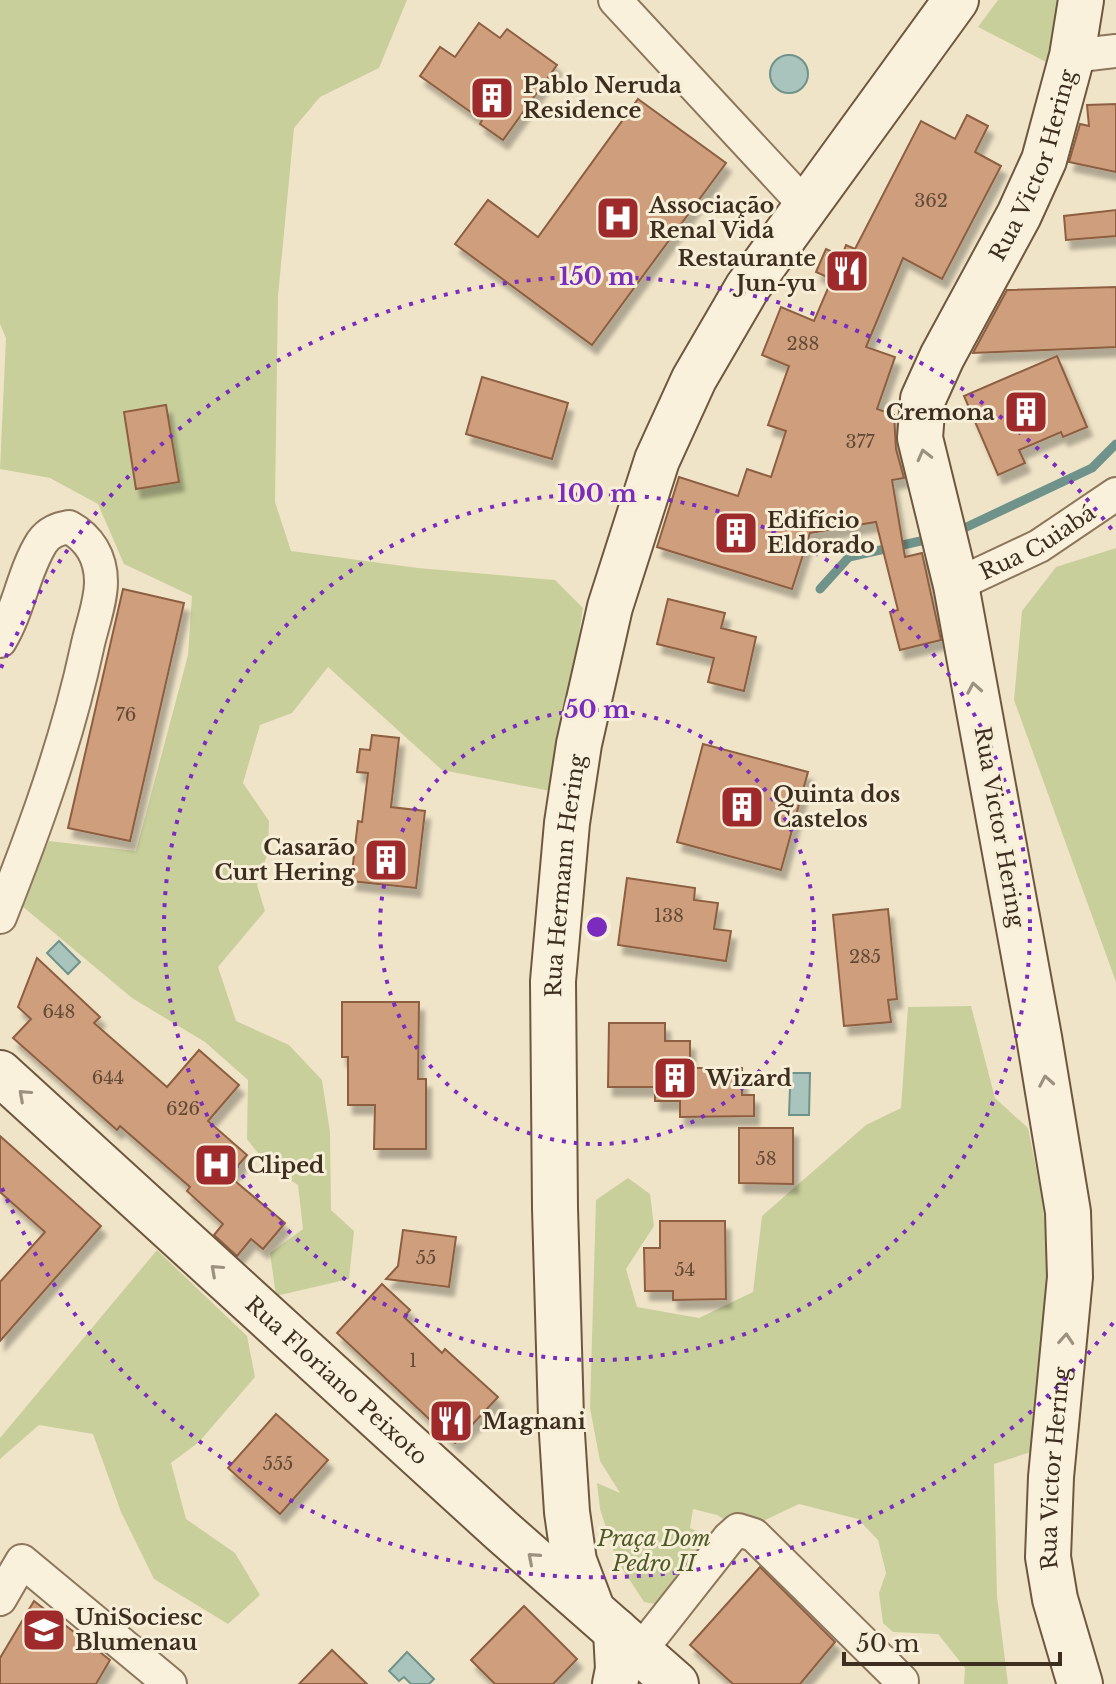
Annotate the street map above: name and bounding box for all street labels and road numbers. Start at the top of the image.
street label: Rua Victor Hering [984,66,1082,266]
street label: Rua Cuiabá [975,498,1101,586]
street label: Rua Victor Hering [969,725,1031,930]
street label: Rua Hermann Hering [540,751,591,997]
street label: Rua Floriano Peixoto [240,1291,433,1471]
street label: Rua Victor Hering [1034,1365,1075,1572]

